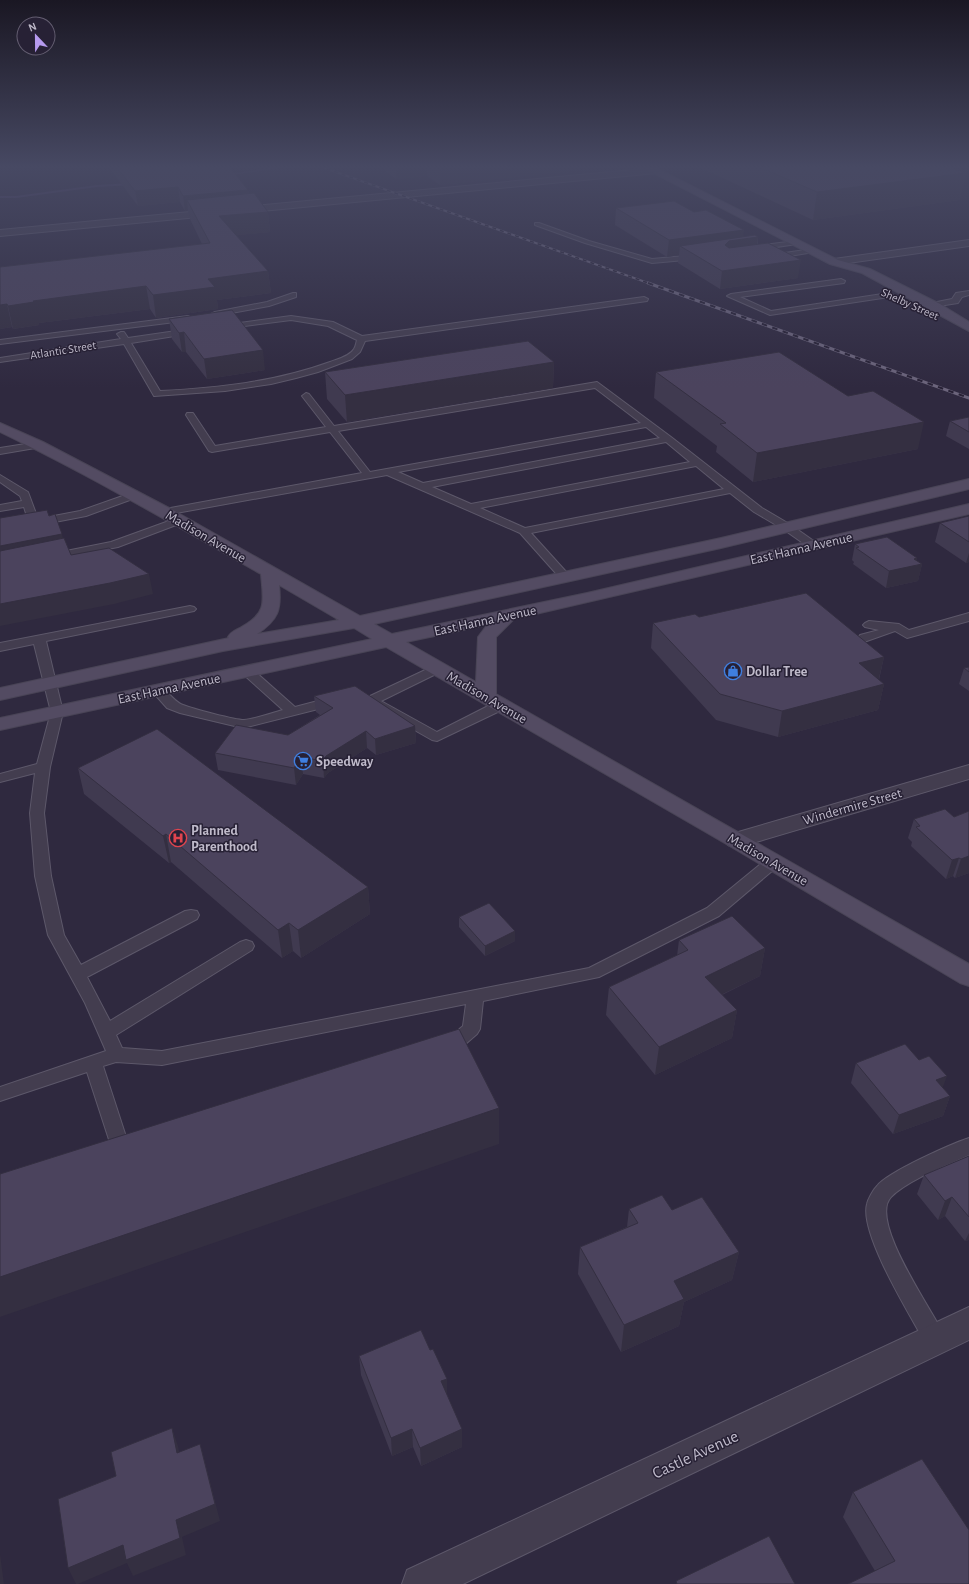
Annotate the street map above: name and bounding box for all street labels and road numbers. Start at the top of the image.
street label: Shelby Street [879,286,941,323]
street label: Atlantic Street [29,339,97,361]
street label: Madison Avenue [163,508,248,565]
street label: East Hanna Avenue [749,530,854,568]
street label: East Hanna Avenue [433,603,538,639]
street label: Madison Avenue [444,669,529,726]
street label: East Hanna Avenue [117,671,222,707]
street label: Windermire Street [801,786,904,828]
street label: Madison Avenue [725,831,810,888]
street label: Castle Avenue [650,1427,741,1482]

